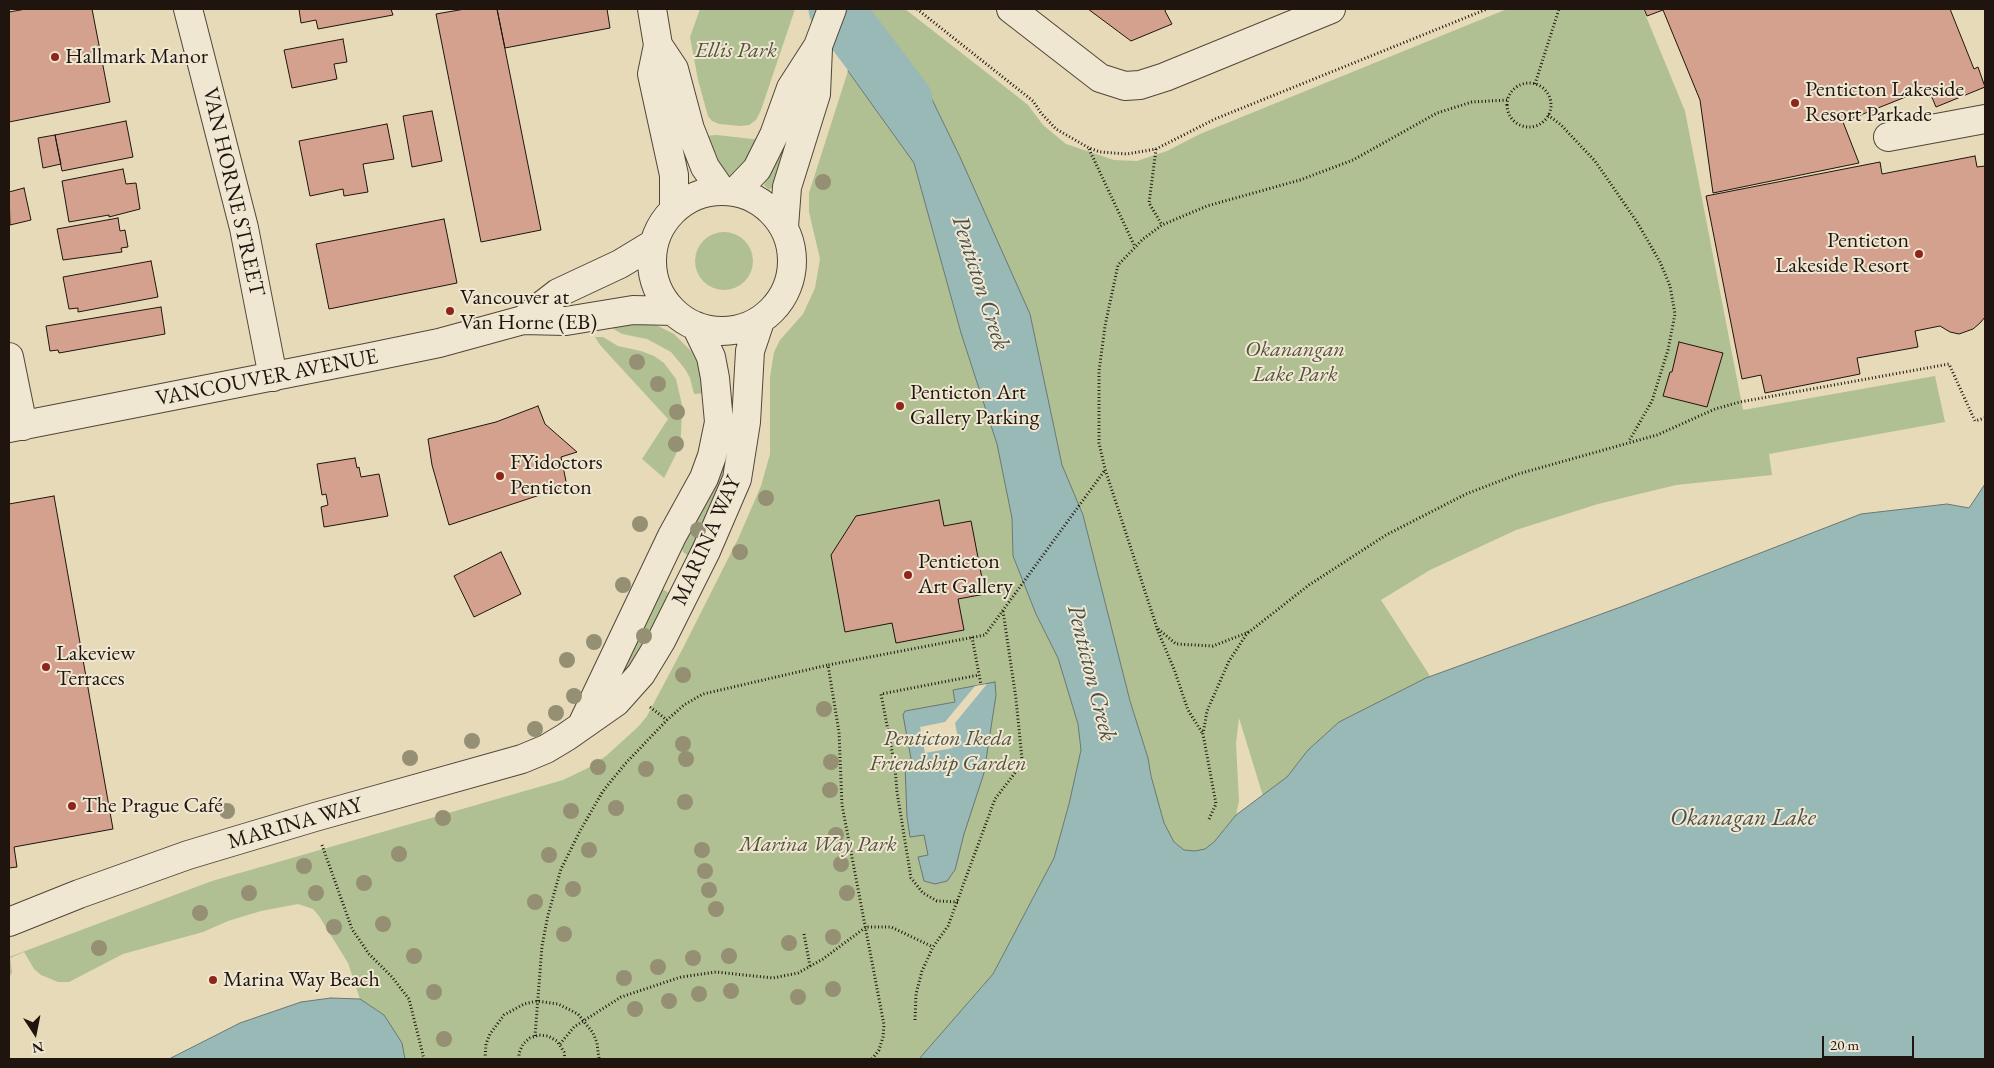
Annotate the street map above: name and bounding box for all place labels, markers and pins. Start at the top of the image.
place label: Hallmark Manor [65,44,208,70]
marker: Hallmark Manor [49,51,61,63]
place label: Penticton Lakeside Resort Parkade [1805,77,1964,128]
marker: Penticton Lakeside Resort Parkade [1789,97,1801,109]
place label: Penticton Lakeside Resort [1775,228,1909,280]
marker: Penticton Lakeside Resort [1913,248,1925,260]
place label: Vancouver at Van Horne (EB) [460,285,597,336]
marker: Vancouver at Van Horne (EB) [444,305,456,317]
place label: Penticton Art Gallery Parking [910,380,1039,432]
marker: Penticton Art Gallery Parking [894,400,906,412]
place label: FYidoctors Penticton [510,450,603,502]
marker: FYidoctors Penticton [494,470,506,482]
place label: Penticton Art Gallery [918,549,1013,600]
marker: Penticton Art Gallery [902,569,914,581]
place label: Lakeview Terraces [56,641,135,692]
marker: Lakeview Terraces [40,661,52,673]
place label: The Prague Café [82,793,223,819]
marker: The Prague Café [66,800,78,812]
place label: Marina Way Beach [223,967,380,993]
marker: Marina Way Beach [207,974,219,986]

